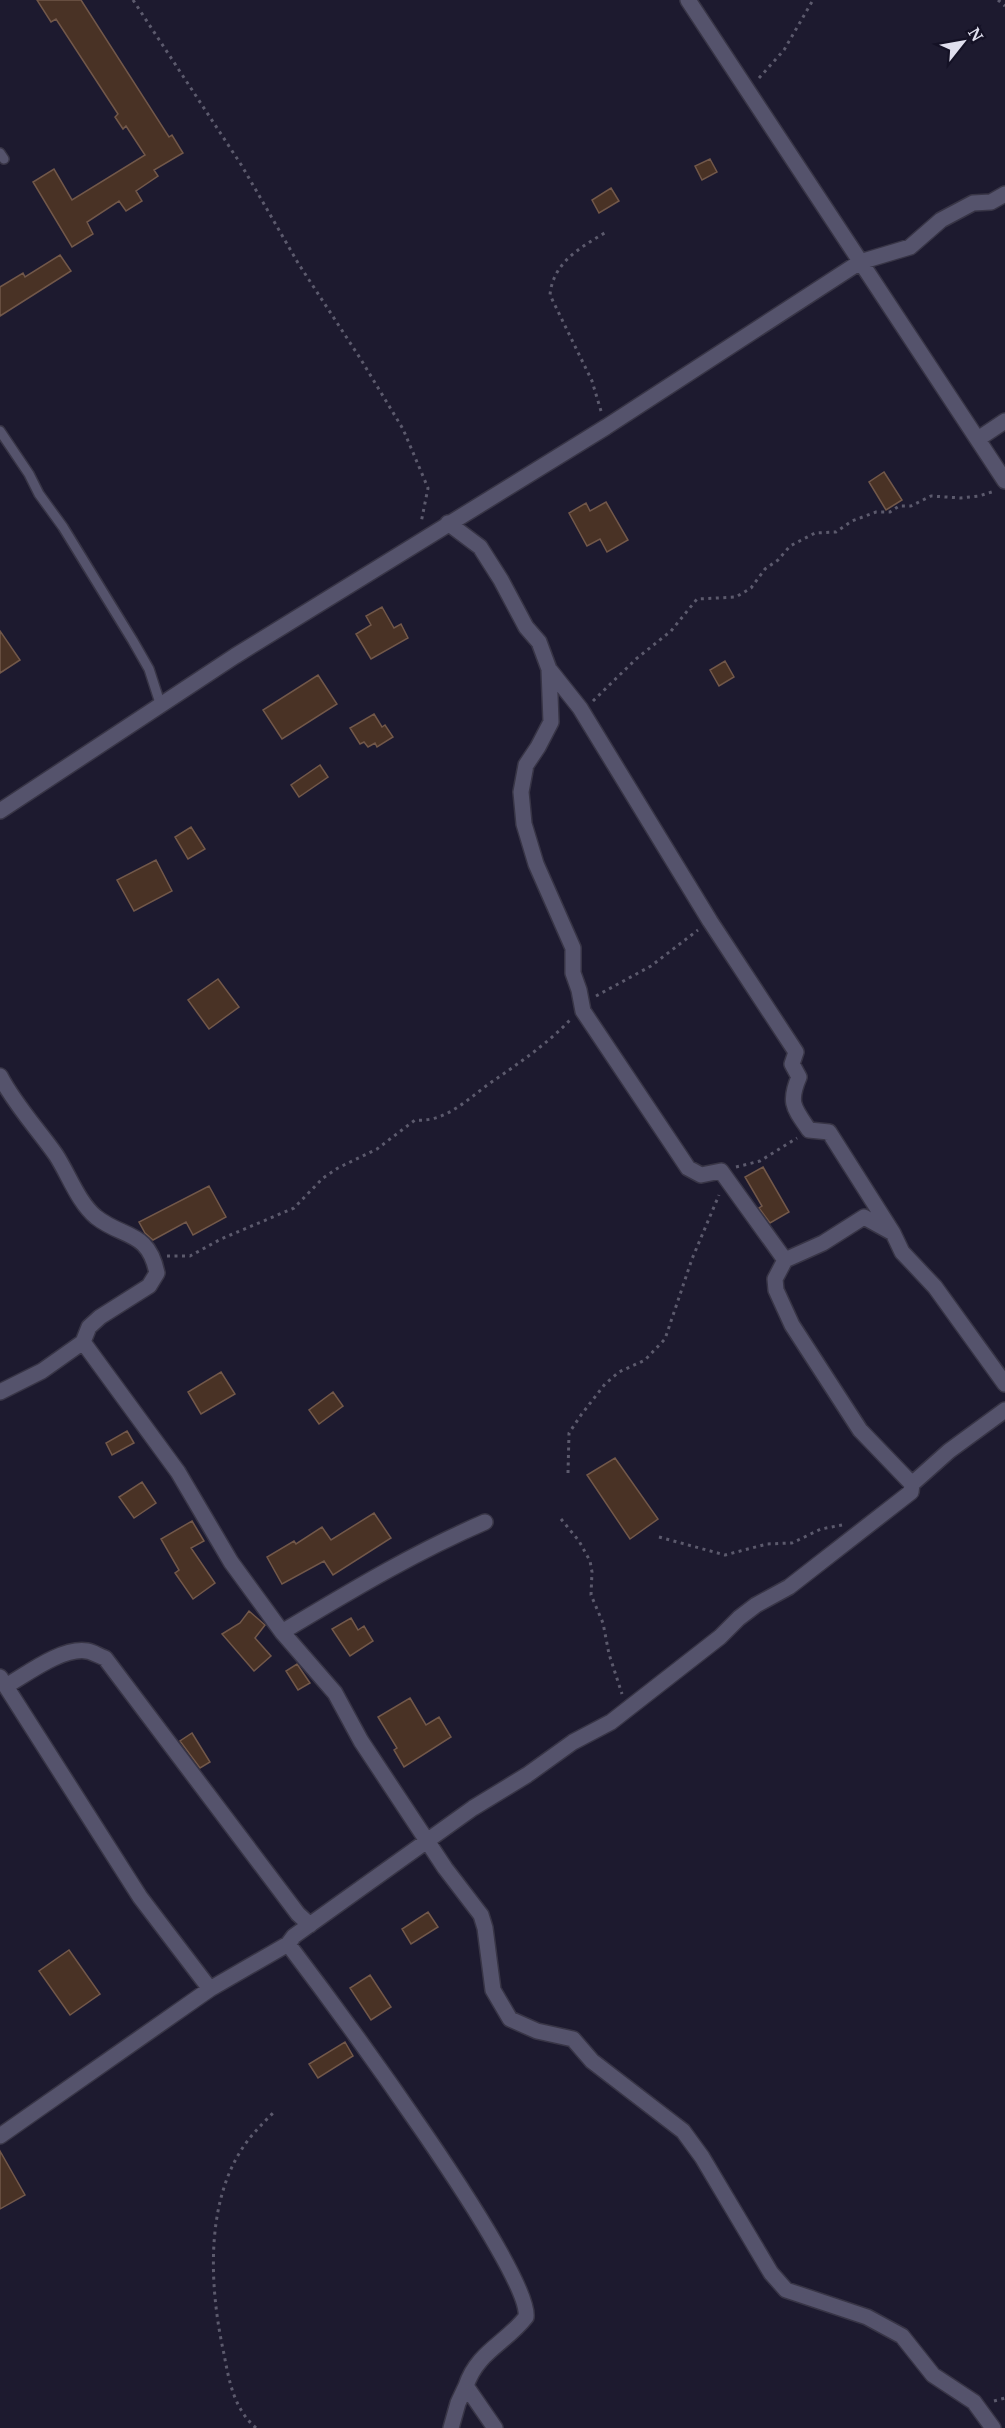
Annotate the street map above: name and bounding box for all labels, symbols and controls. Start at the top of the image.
north arrow [933,12,993,72]
text: N [963,23,989,46]

